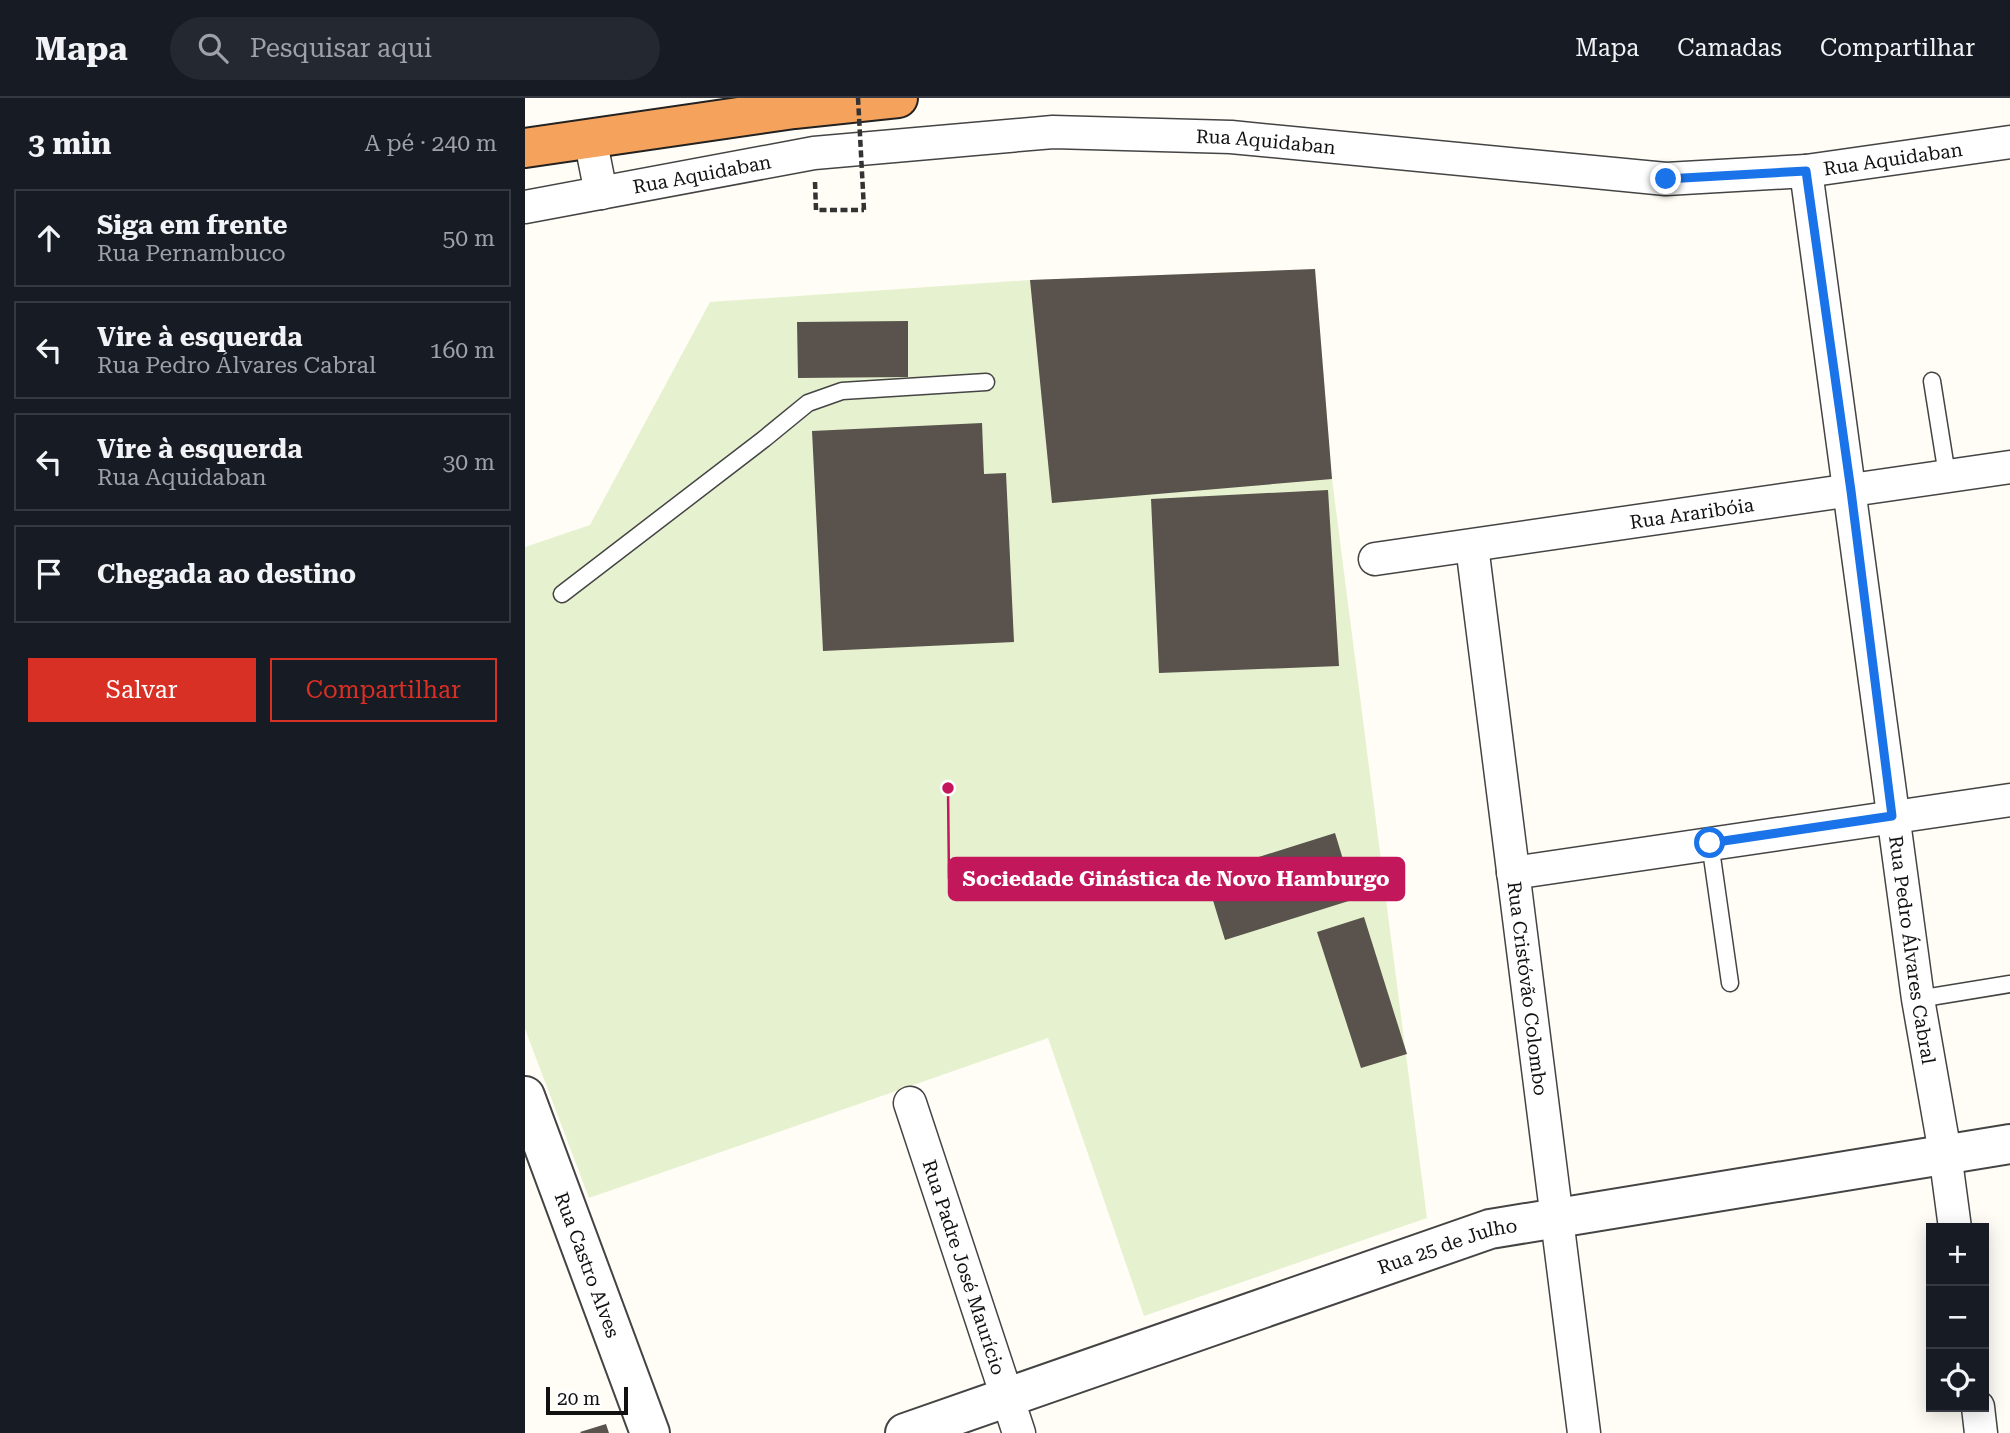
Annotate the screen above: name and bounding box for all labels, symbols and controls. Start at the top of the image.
search box [170,17,660,80]
text: Mapa [35,29,128,68]
icon: search [194,29,232,67]
text: Pesquisar aqui [250,33,432,63]
text: Mapa [1575,34,1639,62]
text: Camadas [1677,34,1782,62]
text: Compartilhar [1820,34,1975,62]
street label: Rua Aquidaban [1196,125,1337,159]
text: 3 min [28,126,111,161]
text: A pé · 240 m [365,130,497,157]
street label: Rua Aquidaban [1822,137,1964,180]
street label: Rua Aquidaban [631,150,773,198]
route end [1650,163,1681,194]
text: Siga em frente [97,210,287,240]
icon: ahead [30,219,68,257]
text: 50 m [442,225,495,252]
text: Rua Pernambuco [97,240,286,267]
text: Vire à esquerda [97,322,302,352]
icon: left [30,331,68,369]
text: 160 m [430,337,495,364]
text: Rua Pedro Álvares Cabral [97,352,376,379]
text: Vire à esquerda [97,434,302,464]
icon: left [30,443,68,481]
text: 30 m [442,449,495,476]
text: Rua Aquidaban [97,464,267,491]
street label: Rua Araribóia [1628,493,1756,533]
icon: arrive [30,555,68,593]
text: Chegada ao destino [97,559,356,589]
button: Salvar [28,658,256,722]
button: Compartilhar [270,658,497,722]
route start [1694,827,1725,858]
street label: Rua Pedro Álvares Cabral [1884,834,1941,1066]
callout: Sociedade Ginástica de Novo Hamburgo [949,858,1404,900]
text: Sociedade Ginástica de Novo Hamburgo [962,867,1390,891]
street label: Rua Cristóvão Colombo [1503,880,1553,1097]
street label: Rua Padre José Maurício [918,1157,1010,1378]
street label: Rua Castro Alves [550,1189,625,1341]
street label: Rua 25 de Julho [1375,1213,1519,1279]
map controls [1926,1223,1989,1412]
button: + [1926,1223,1989,1286]
button: − [1926,1286,1989,1349]
button: locate [1926,1349,1989,1412]
scale bar [546,1384,628,1416]
text: 20 m [557,1387,600,1410]

